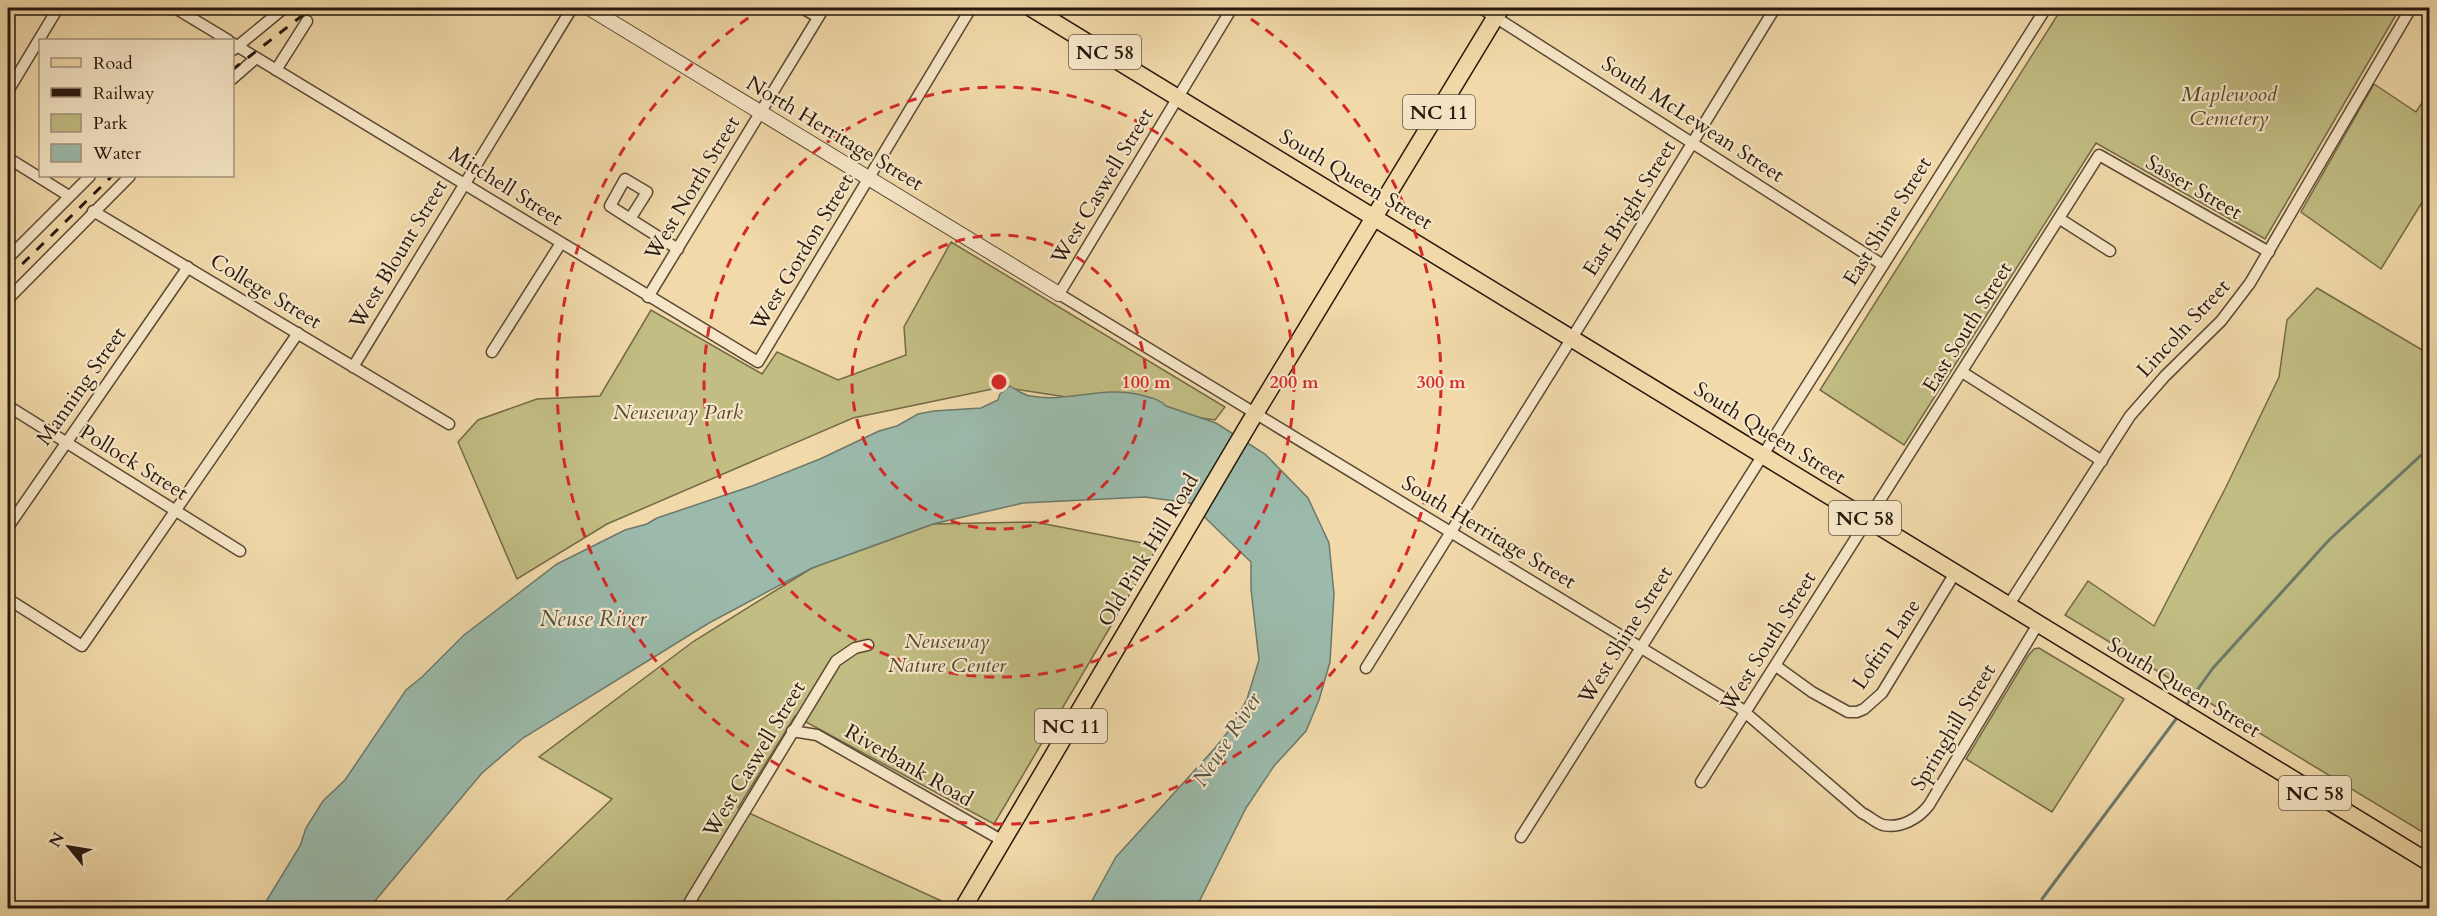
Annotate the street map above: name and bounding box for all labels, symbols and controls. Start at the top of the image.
road number: NC 58 [1069,35,1141,69]
legend [39,39,234,177]
street label: South McLewean Street [1596,49,1790,190]
text: Road [93,51,133,76]
street label: North Herritage Street [741,69,929,198]
park label: Maplewood Cemetery [2181,80,2278,133]
text: Railway [93,81,155,106]
road number: NC 11 [1403,95,1475,129]
street label: West Caswell Street [1044,102,1161,271]
text: Park [93,111,128,136]
street label: West North Street [637,111,747,267]
street label: South Queen Street [1274,122,1438,237]
street label: East Bright Street [1576,134,1683,282]
street label: Mitchell Street [443,140,569,233]
text: Water [92,141,142,166]
street label: Sasser Street [2140,148,2248,227]
street label: East Shine Street [1836,151,1939,291]
street label: West Gordon Street [744,168,861,337]
street label: West Blount Street [342,174,455,335]
street label: College Street [205,247,327,336]
street label: East South Street [1916,256,2019,398]
street label: Lincoln Street [2130,273,2237,384]
street label: Manning Street [30,321,133,451]
text: 100 m [1121,370,1171,395]
text: 200 m [1269,370,1319,395]
text: 300 m [1416,370,1466,395]
centre of rings [989,372,1009,392]
street label: South Queen Street [1688,375,1852,492]
park label: Neuseway Park [613,398,743,427]
street label: Pollock Street [74,418,194,507]
street label: Old Pink Hill Road [1091,468,1206,632]
street label: South Herritage Street [1396,469,1582,596]
road number: NC 58 [1829,501,1901,535]
street label: West Shine Street [1571,560,1680,711]
street label: West South Street [1713,566,1823,718]
street label: Loftin Lane [1845,593,1927,695]
water label: Neuse River [540,604,647,634]
park label: Neuseway Nature Center [888,627,1007,680]
street label: South Queen Street [2102,630,2266,745]
street label: Springhill Street [1904,658,2003,796]
street label: West Caswell Street [696,675,813,844]
water label: Neuse River [1185,686,1269,792]
road number: NC 11 [1035,709,1107,743]
street label: Riverbank Road [839,717,978,814]
road number: NC 58 [2279,776,2351,810]
north arrow [39,817,99,877]
text: N [44,828,70,852]

